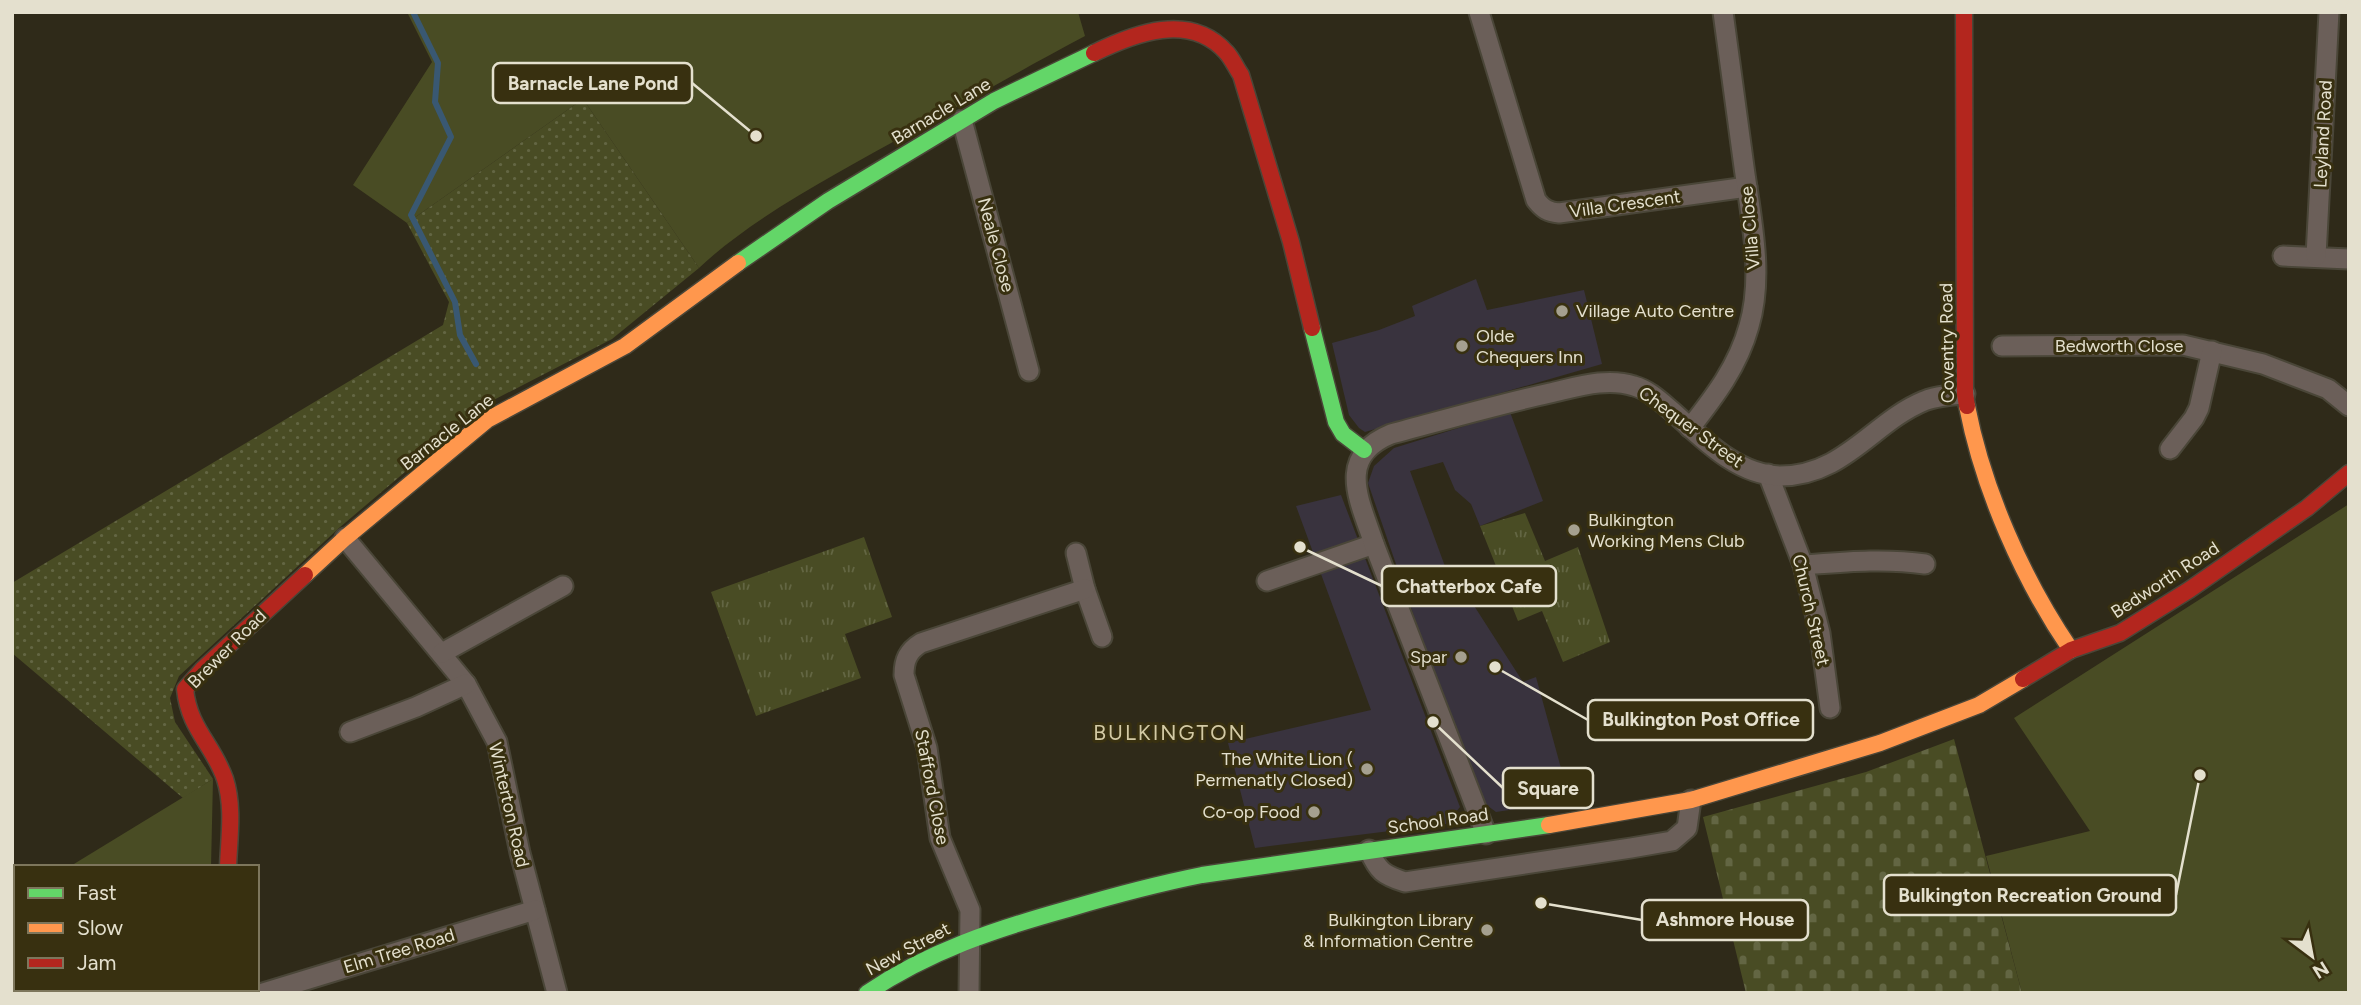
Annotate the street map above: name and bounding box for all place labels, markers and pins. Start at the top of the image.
callout: Barnacle Lane Pond [493,63,692,103]
place label: Village Auto Centre [1576,300,1734,322]
marker: Village Auto Centre [1554,303,1570,319]
place label: Olde Chequers Inn [1476,325,1583,368]
marker: Olde Chequers Inn [1454,338,1470,354]
place label: Bulkington Working Mens Club [1588,509,1745,552]
marker: Bulkington Working Mens Club [1566,522,1582,538]
callout: Chatterbox Cafe [1382,566,1556,606]
place label: Spar [1410,646,1447,668]
marker: Spar [1453,649,1469,665]
callout: Bulkington Post Office [1588,700,1813,740]
place label: The White Lion ( Permenatly Closed) [1195,748,1353,791]
marker: The White Lion ( Permenatly Closed) [1359,761,1375,777]
callout: Square [1503,768,1593,808]
place label: Co-op Food [1202,801,1300,823]
marker: Co-op Food [1306,804,1322,820]
callout: Bulkington Recreation Ground [1884,875,2176,915]
callout: Ashmore House [1642,900,1808,940]
place label: Bulkington Library & Information Centre [1303,909,1474,952]
marker: Bulkington Library & Information Centre [1479,922,1495,938]

